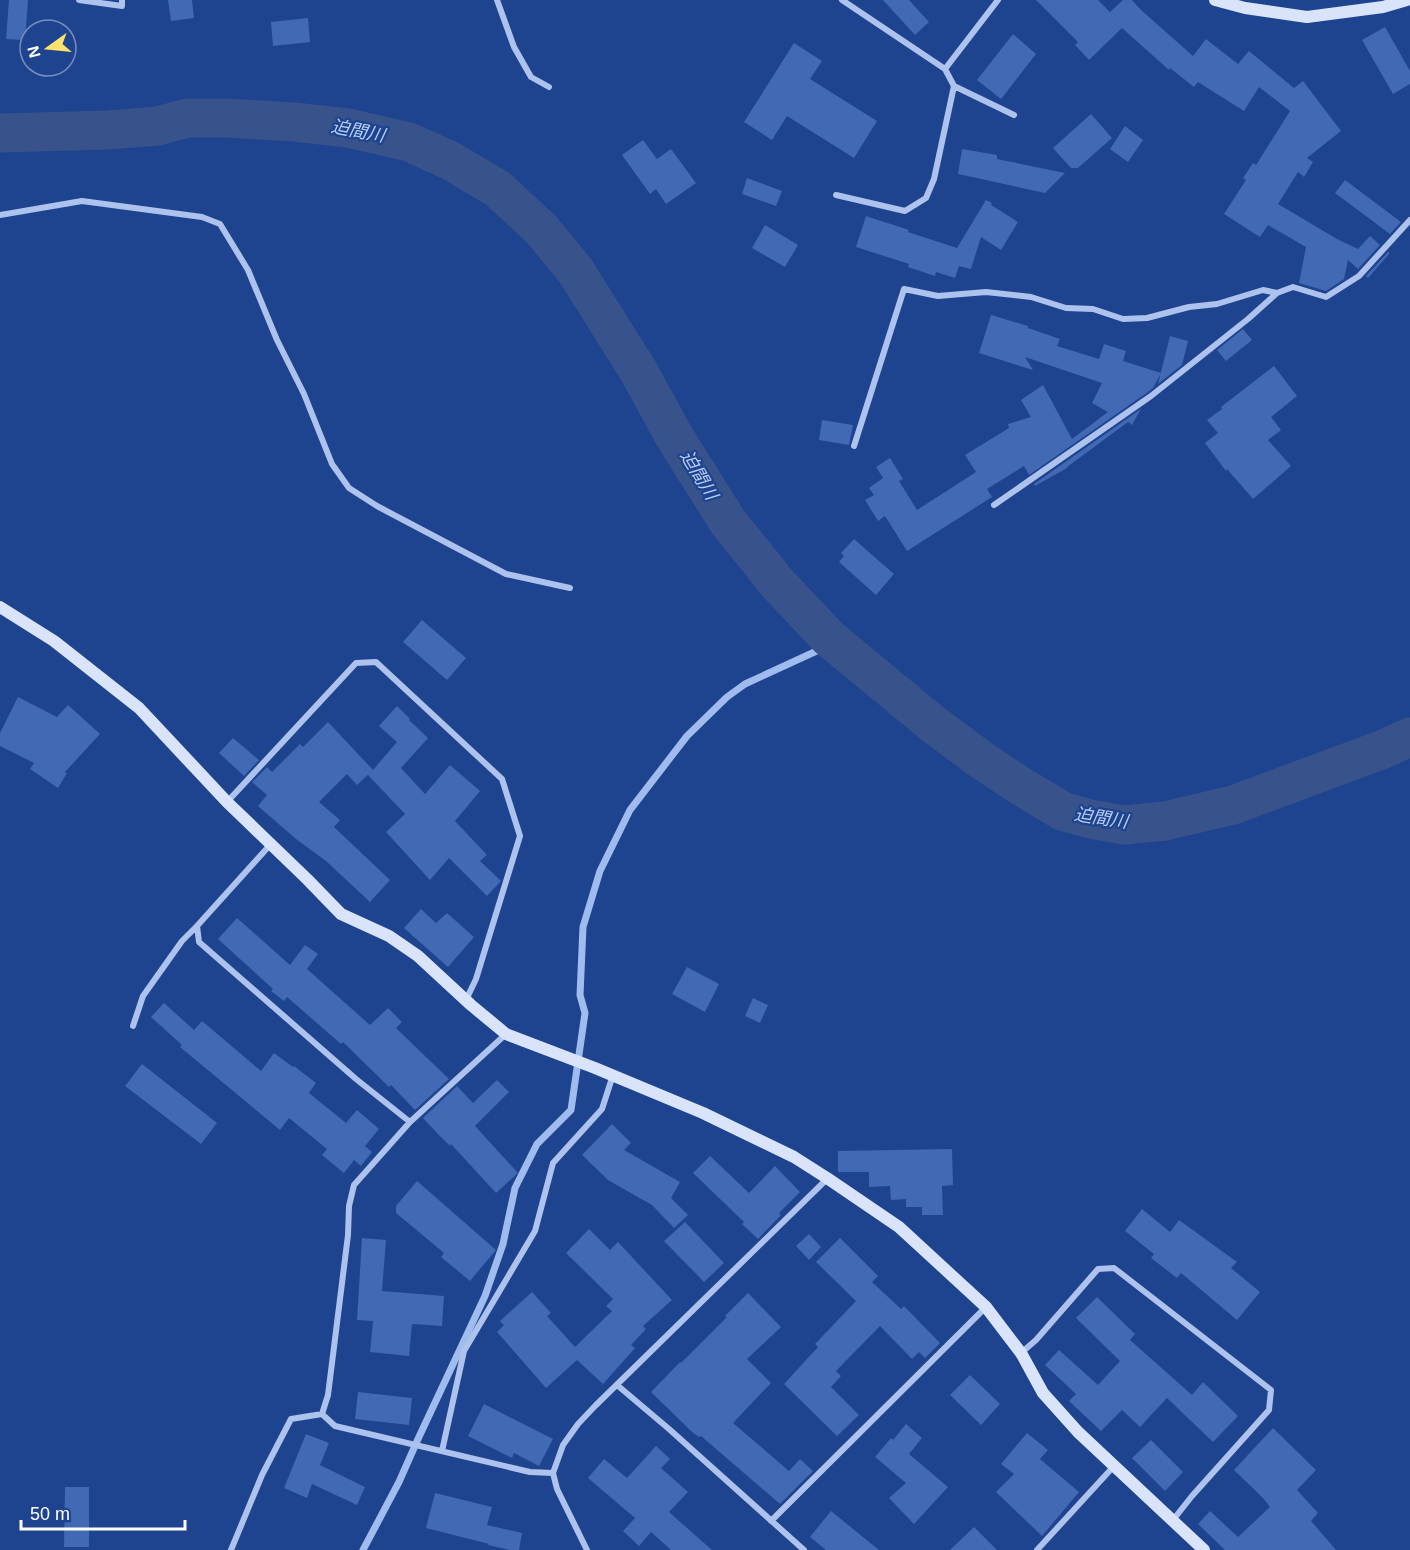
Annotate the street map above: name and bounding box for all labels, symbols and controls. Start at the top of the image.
north arrow [18,18,78,78]
text: N [24,44,44,60]
water label: 迫間川 [330,116,388,146]
water label: 迫間川 [677,447,723,505]
water label: 迫間川 [1073,804,1131,832]
scale bar [21,1493,184,1531]
text: 50 m [30,1504,70,1524]

